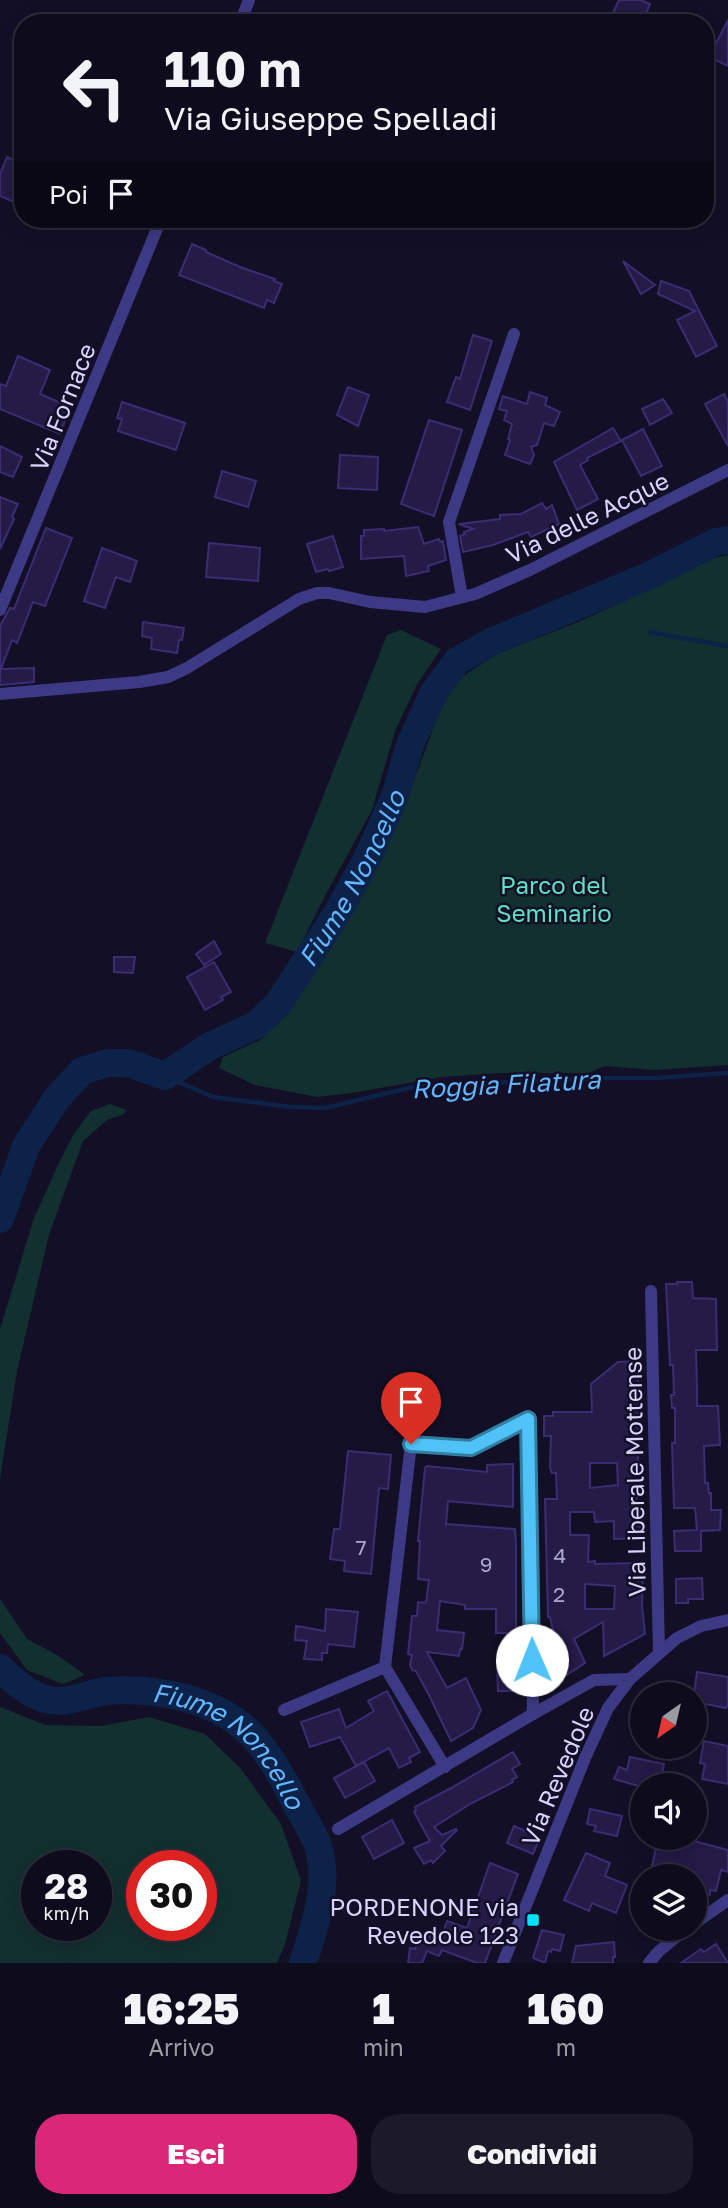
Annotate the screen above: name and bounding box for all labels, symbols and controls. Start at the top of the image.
text: 110 m [164,39,301,98]
icon: left [49,42,140,133]
text: Via Giuseppe Spelladi [164,99,498,137]
icon: arrive [102,175,140,213]
text: Poi [49,179,88,210]
street label: Via Fornace [23,339,101,475]
street label: Via delle Acque [501,465,673,569]
water label: Fiume Noncello [291,784,412,972]
park label: Parco del Seminario [496,870,612,927]
water label: Roggia Filatura [411,1064,603,1104]
street label: Via Liberale Mottense [617,1347,651,1597]
pin [381,1372,441,1444]
icon: arrive [392,1383,430,1421]
house number: 7 [355,1534,367,1560]
house number: 4 [554,1542,566,1568]
house number: 9 [480,1551,492,1577]
house number: 2 [553,1581,565,1607]
position arrow [495,1623,569,1697]
water label: Fiume Noncello [150,1676,312,1815]
north arrow [630,1682,707,1759]
map controls [630,1682,707,1941]
street label: Via Revedole [515,1702,599,1850]
button: sound [630,1773,707,1850]
speed limit sign: 30 [126,1850,217,1941]
button: layers [630,1864,707,1941]
text: 28 [45,1865,88,1907]
place label: PORDENONE via Revedole 123 [329,1892,519,1949]
text: km/h [44,1902,89,1924]
marker: PORDENONE via Revedole 123 [525,1912,541,1928]
text: 16:25 [124,1983,239,2033]
text: 1 [372,1983,394,2033]
text: 160 [527,1983,604,2033]
text: Arrivo [149,2033,214,2061]
text: min [363,2033,404,2061]
text: m [556,2033,576,2061]
button: Esci [35,2114,357,2194]
button: Condividi [371,2114,693,2194]

